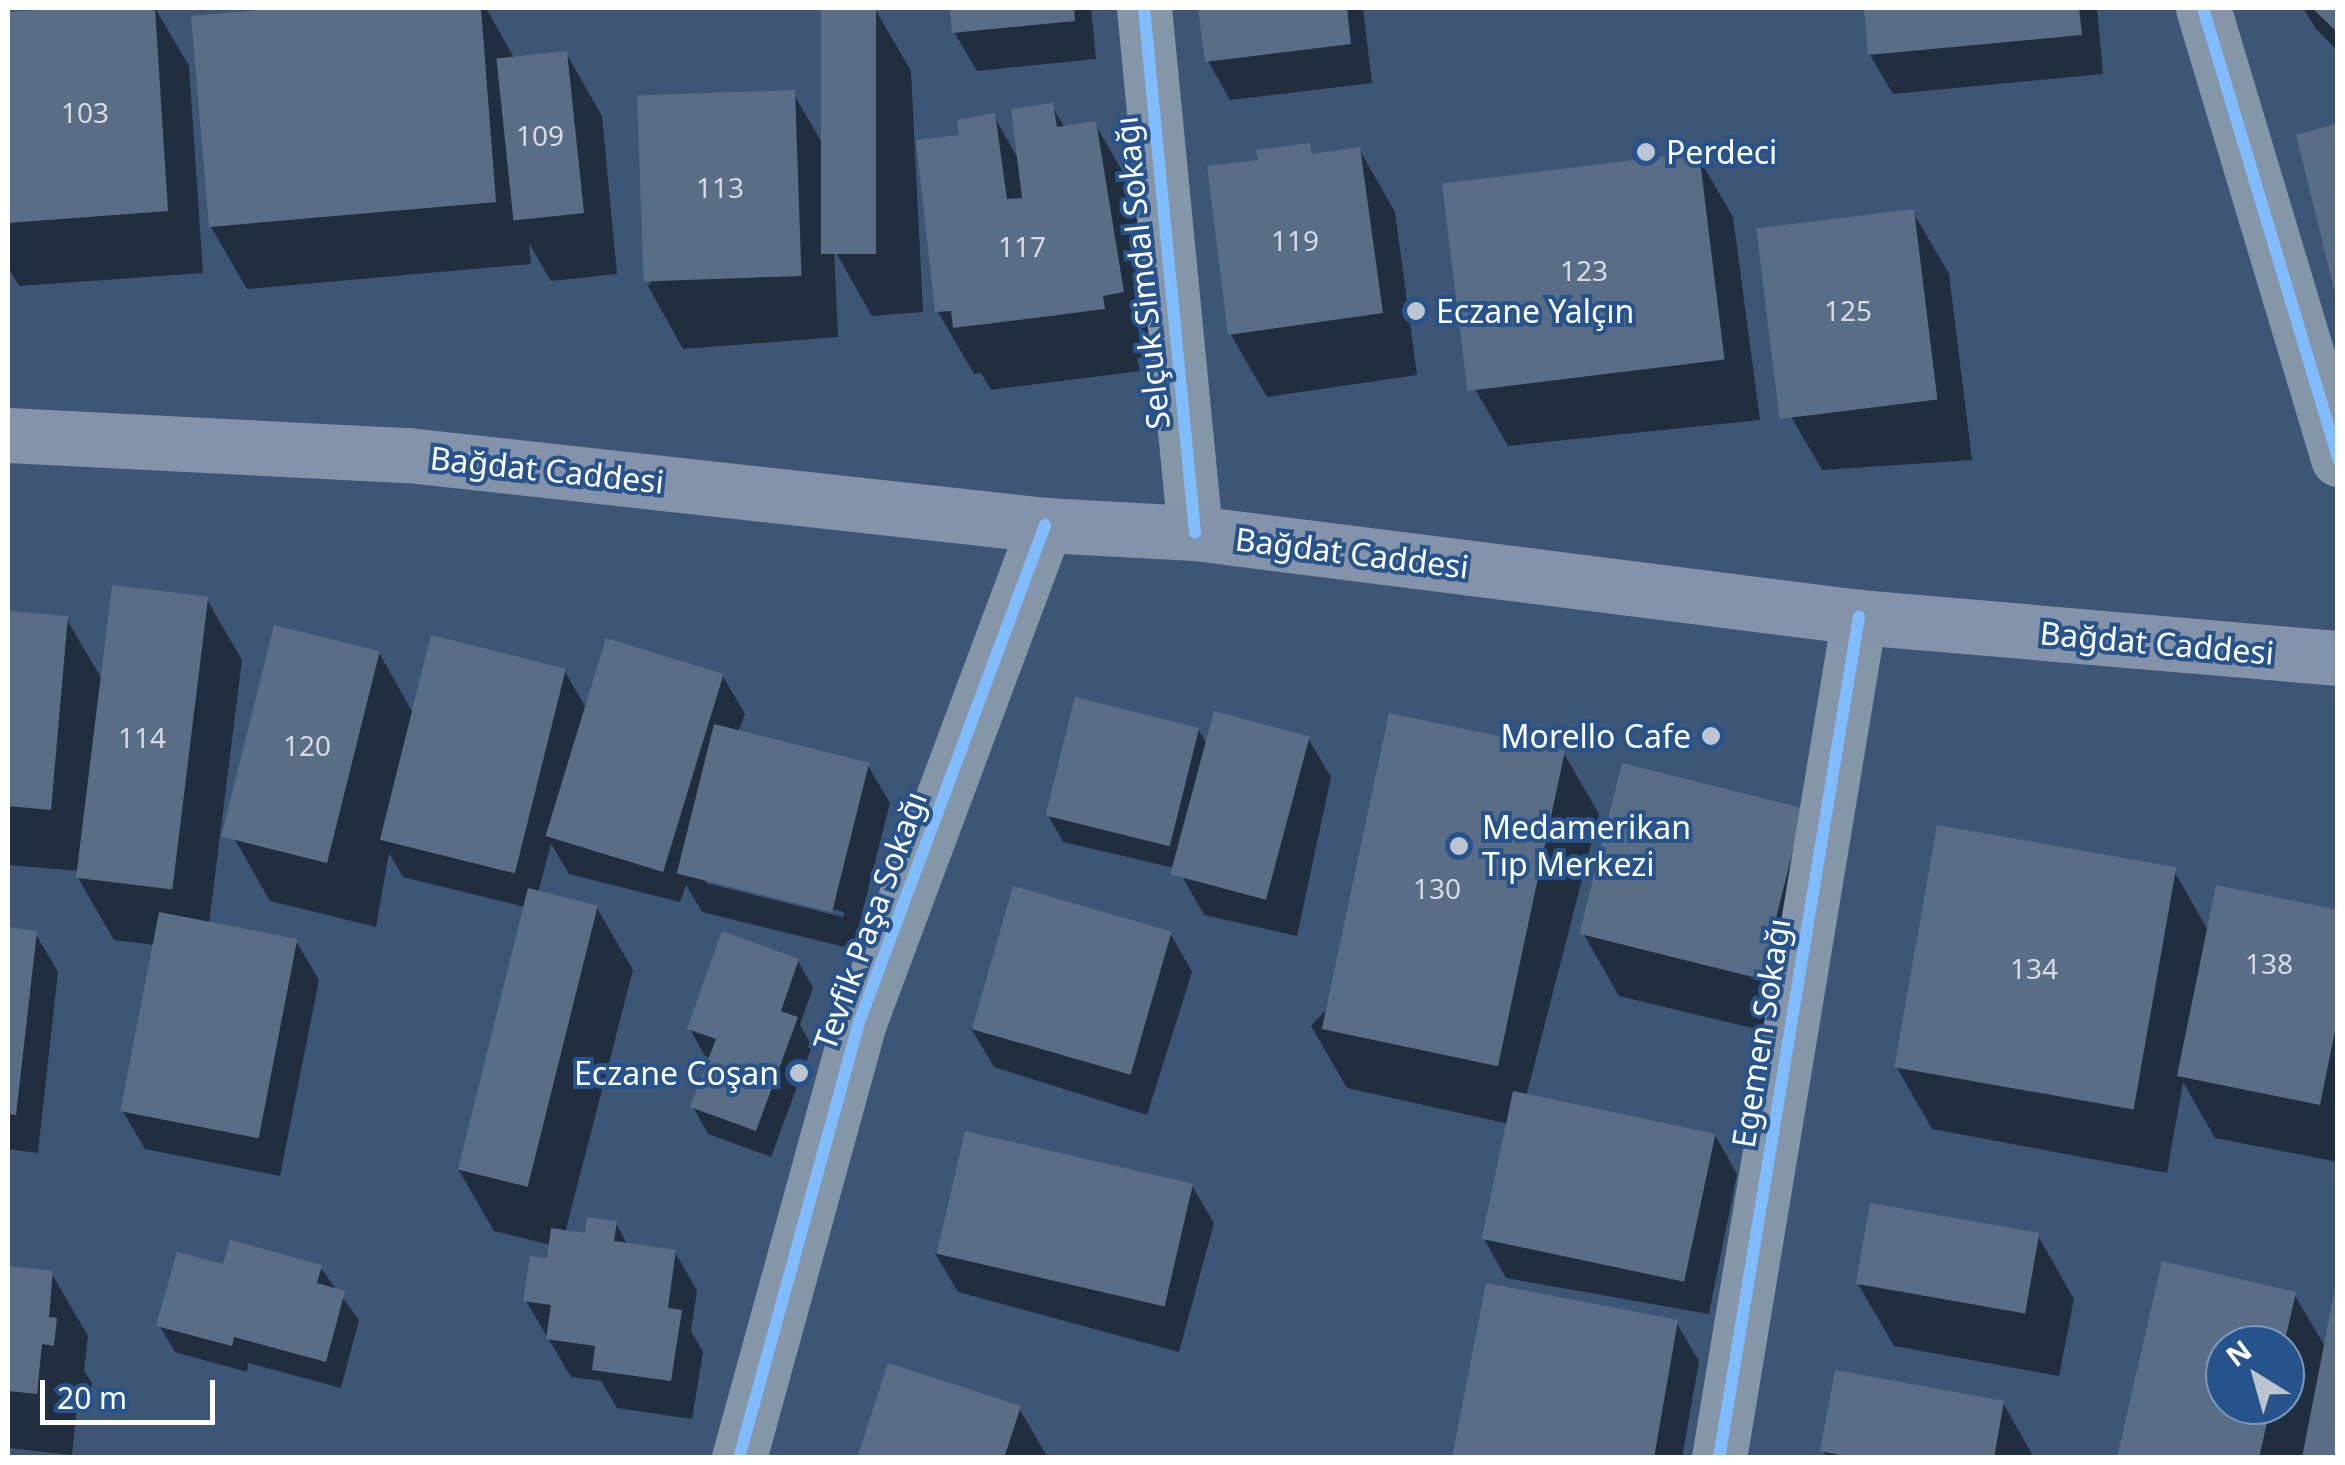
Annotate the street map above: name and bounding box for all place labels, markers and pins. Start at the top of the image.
place label: Perdeci [1666,133,1777,171]
marker: Perdeci [1635,141,1657,163]
place label: Eczane Yalçın [1436,292,1634,330]
marker: Eczane Yalçın [1405,300,1427,322]
place label: Morello Cafe [1501,717,1691,755]
marker: Morello Cafe [1700,725,1722,747]
place label: Medamerikan Tıp Merkezi [1482,809,1691,884]
marker: Medamerikan Tıp Merkezi [1446,833,1472,859]
place label: Eczane Coşan [574,1054,779,1092]
marker: Eczane Coşan [788,1062,810,1084]

